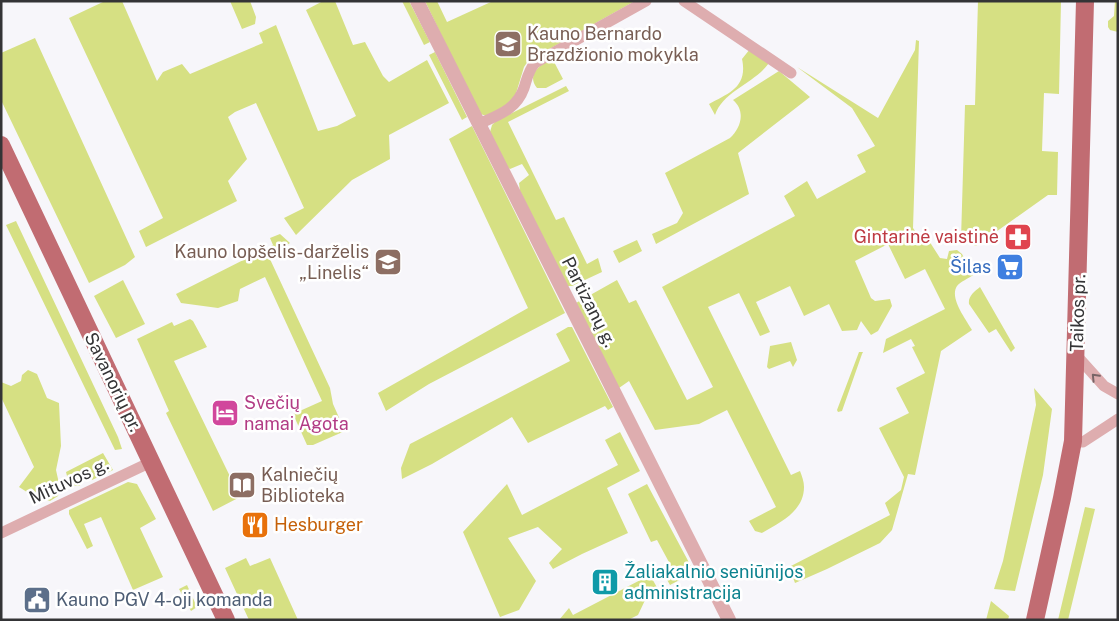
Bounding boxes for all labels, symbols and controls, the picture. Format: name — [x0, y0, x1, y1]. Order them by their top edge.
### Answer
place label: Kauno Bernardo Brazdžionio mokykla — [527, 23, 699, 65]
school or university icon: Kauno Bernardo Brazdžionio mokykla — [493, 29, 523, 59]
pharmacy icon: Gintarinė vaistinė — [1003, 222, 1033, 252]
place label: Gintarinė vaistinė — [854, 226, 999, 247]
place label: Kauno lopšelis-darželis „Linelis“ — [174, 241, 369, 283]
school or university icon: Kauno lopšelis-darželis „Linelis“ — [373, 247, 403, 277]
supermarket icon: Šilas — [995, 252, 1025, 282]
street label: Partizanų g. — [558, 253, 621, 350]
place label: Šilas — [950, 256, 991, 277]
street label: Taikos pr. — [1066, 274, 1089, 352]
street label: Savanorių pr. — [80, 329, 147, 435]
one-way arrow — [1092, 374, 1101, 383]
place label: Svečių namai Agota — [244, 392, 349, 434]
hotel icon: Svečių namai Agota — [210, 398, 240, 428]
street label: Mituvos g. — [26, 453, 112, 508]
place label: Kalniečių Biblioteka — [261, 464, 345, 506]
library icon: Kalniečių Biblioteka — [227, 470, 257, 500]
restaurant icon: Hesburger — [240, 510, 270, 540]
place label: Hesburger — [274, 514, 363, 535]
place label: Žaliakalnio seniūnijos administracija — [624, 561, 803, 603]
building icon: Žaliakalnio seniūnijos administracija — [590, 567, 620, 597]
public building icon: Kauno PGV 4-oji komanda — [22, 585, 52, 615]
place label: Kauno PGV 4-oji komanda — [56, 589, 273, 610]

